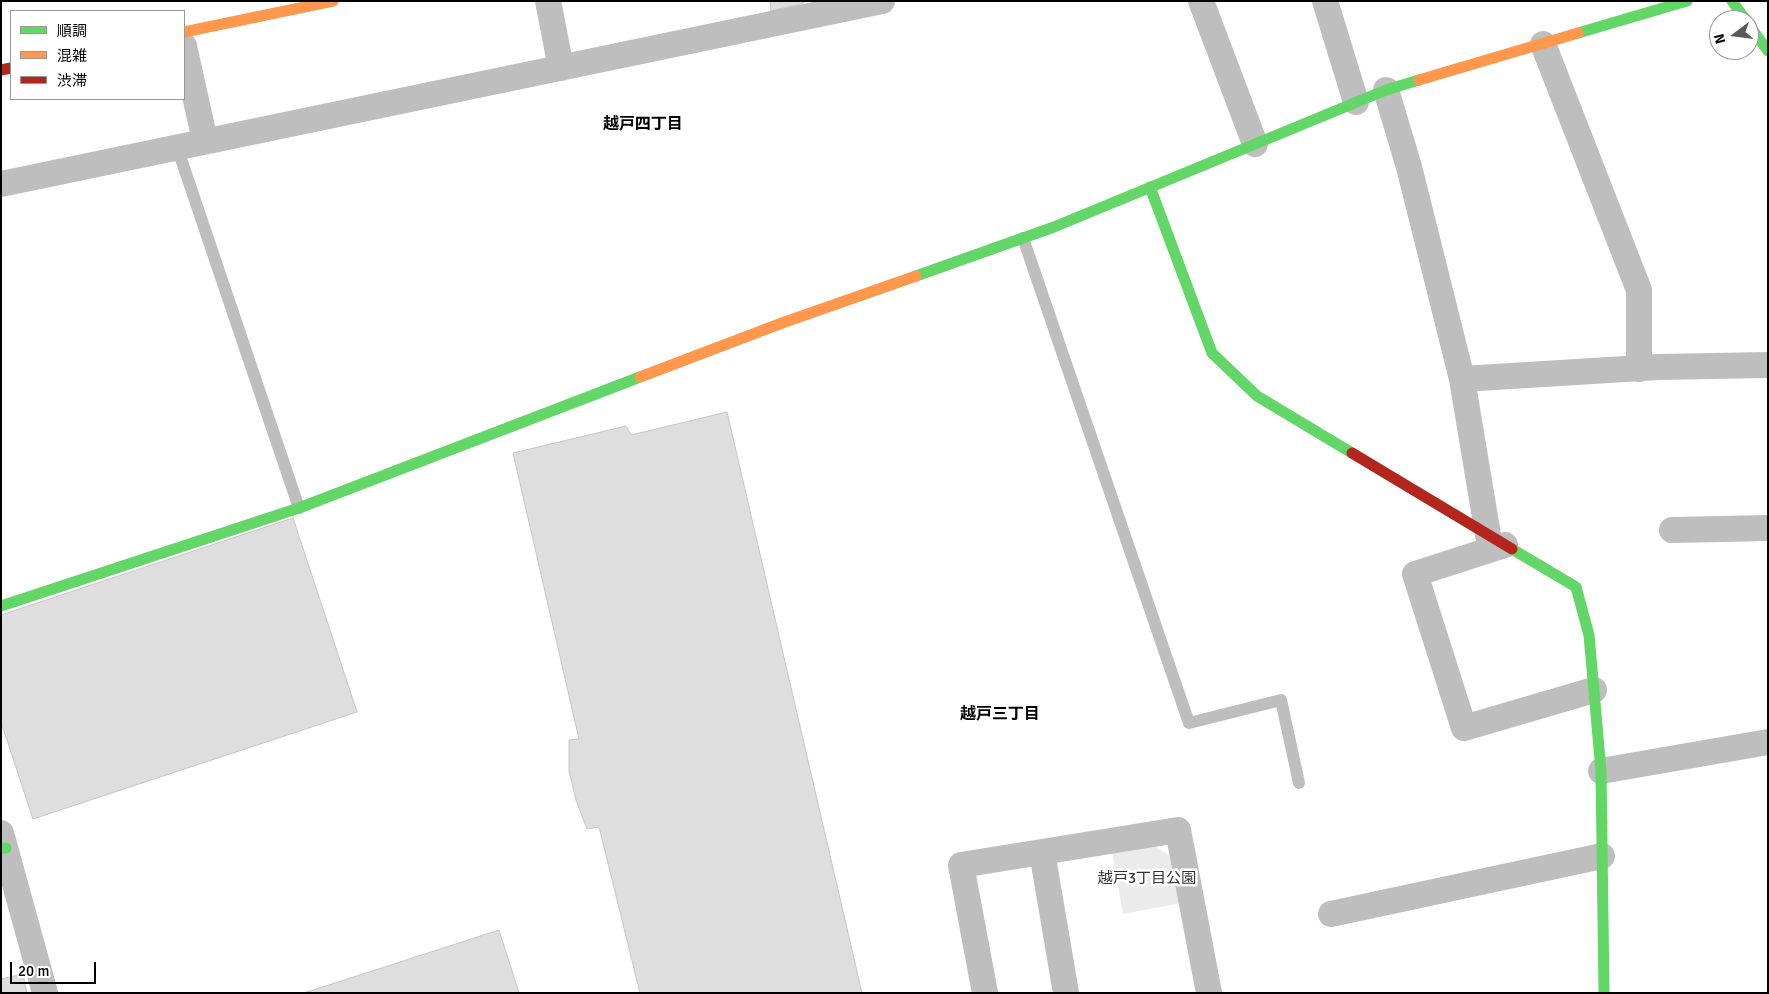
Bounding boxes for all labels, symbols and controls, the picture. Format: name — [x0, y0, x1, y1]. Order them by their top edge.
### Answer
legend — [10, 10, 185, 100]
north arrow — [1709, 10, 1759, 60]
text: 順調 — [57, 22, 87, 40]
text: N — [1711, 32, 1729, 46]
text: 混雑 — [57, 47, 87, 65]
text: 渋滞 — [57, 72, 87, 90]
district label: 越戸四丁目 — [603, 115, 683, 135]
district label: 越戸三丁目 — [960, 705, 1040, 725]
park label: 越戸3丁目公園 — [1098, 870, 1196, 888]
scale bar — [12, 952, 99, 984]
text: 20 m — [18, 962, 49, 980]

